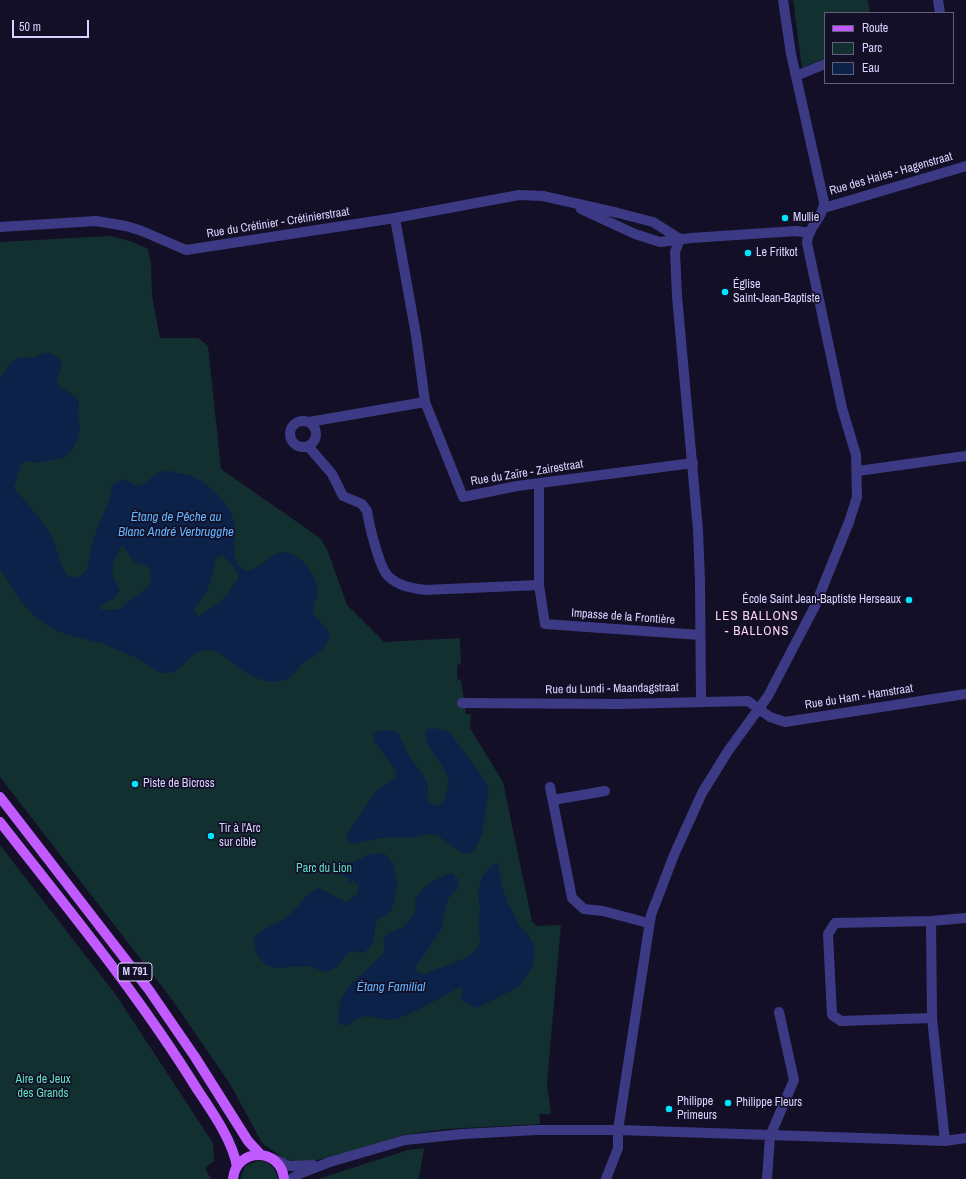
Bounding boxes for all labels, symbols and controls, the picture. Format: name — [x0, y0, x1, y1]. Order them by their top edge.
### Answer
scale bar — [14, 12, 91, 38]
legend — [824, 12, 954, 84]
text: 50 m — [19, 19, 41, 35]
text: Route — [862, 20, 888, 36]
text: Parc — [862, 40, 882, 56]
text: Eau — [862, 60, 880, 76]
street label: Rue des Haies - Hagenstraat — [828, 150, 954, 198]
street label: Rue du Crétinier - Crétinierstraat — [206, 205, 350, 241]
place label: Mullie — [793, 211, 819, 225]
marker: Mullie — [780, 213, 790, 223]
place label: Le Fritkot — [756, 246, 798, 260]
marker: Le Fritkot — [743, 248, 753, 258]
place label: Église Saint-Jean-Baptiste — [733, 278, 820, 306]
marker: Église Saint-Jean-Baptiste — [720, 287, 730, 297]
street label: Rue du Zaïre - Zairestraat — [470, 457, 584, 489]
water label: Étang de Pêche au Blanc André Verbrugghe — [118, 510, 234, 541]
place label: École Saint Jean-Baptiste Herseaux — [742, 593, 901, 607]
marker: École Saint Jean-Baptiste Herseaux — [904, 595, 914, 605]
street label: Impasse de la Frontière — [571, 606, 675, 628]
district label: LES BALLONS - BALLONS — [715, 609, 799, 640]
street label: Rue du Lundi - Maandagstraat — [545, 681, 679, 697]
street label: Rue du Ham - Hamstraat — [804, 681, 914, 713]
place label: Piste de Bicross — [143, 777, 215, 791]
marker: Piste de Bicross — [130, 779, 140, 789]
place label: Tir à l'Arc sur cible — [219, 822, 261, 850]
marker: Tir à l'Arc sur cible — [206, 831, 216, 841]
park label: Parc du Lion — [296, 862, 352, 876]
road number: M 791 — [118, 963, 152, 981]
water label: Étang Familial — [357, 980, 425, 996]
park label: Aire de Jeux des Grands — [15, 1073, 71, 1101]
place label: Philippe Primeurs — [677, 1095, 717, 1123]
place label: Philippe Fleurs — [736, 1096, 802, 1110]
marker: Philippe Fleurs — [723, 1098, 733, 1108]
marker: Philippe Primeurs — [664, 1104, 674, 1114]

